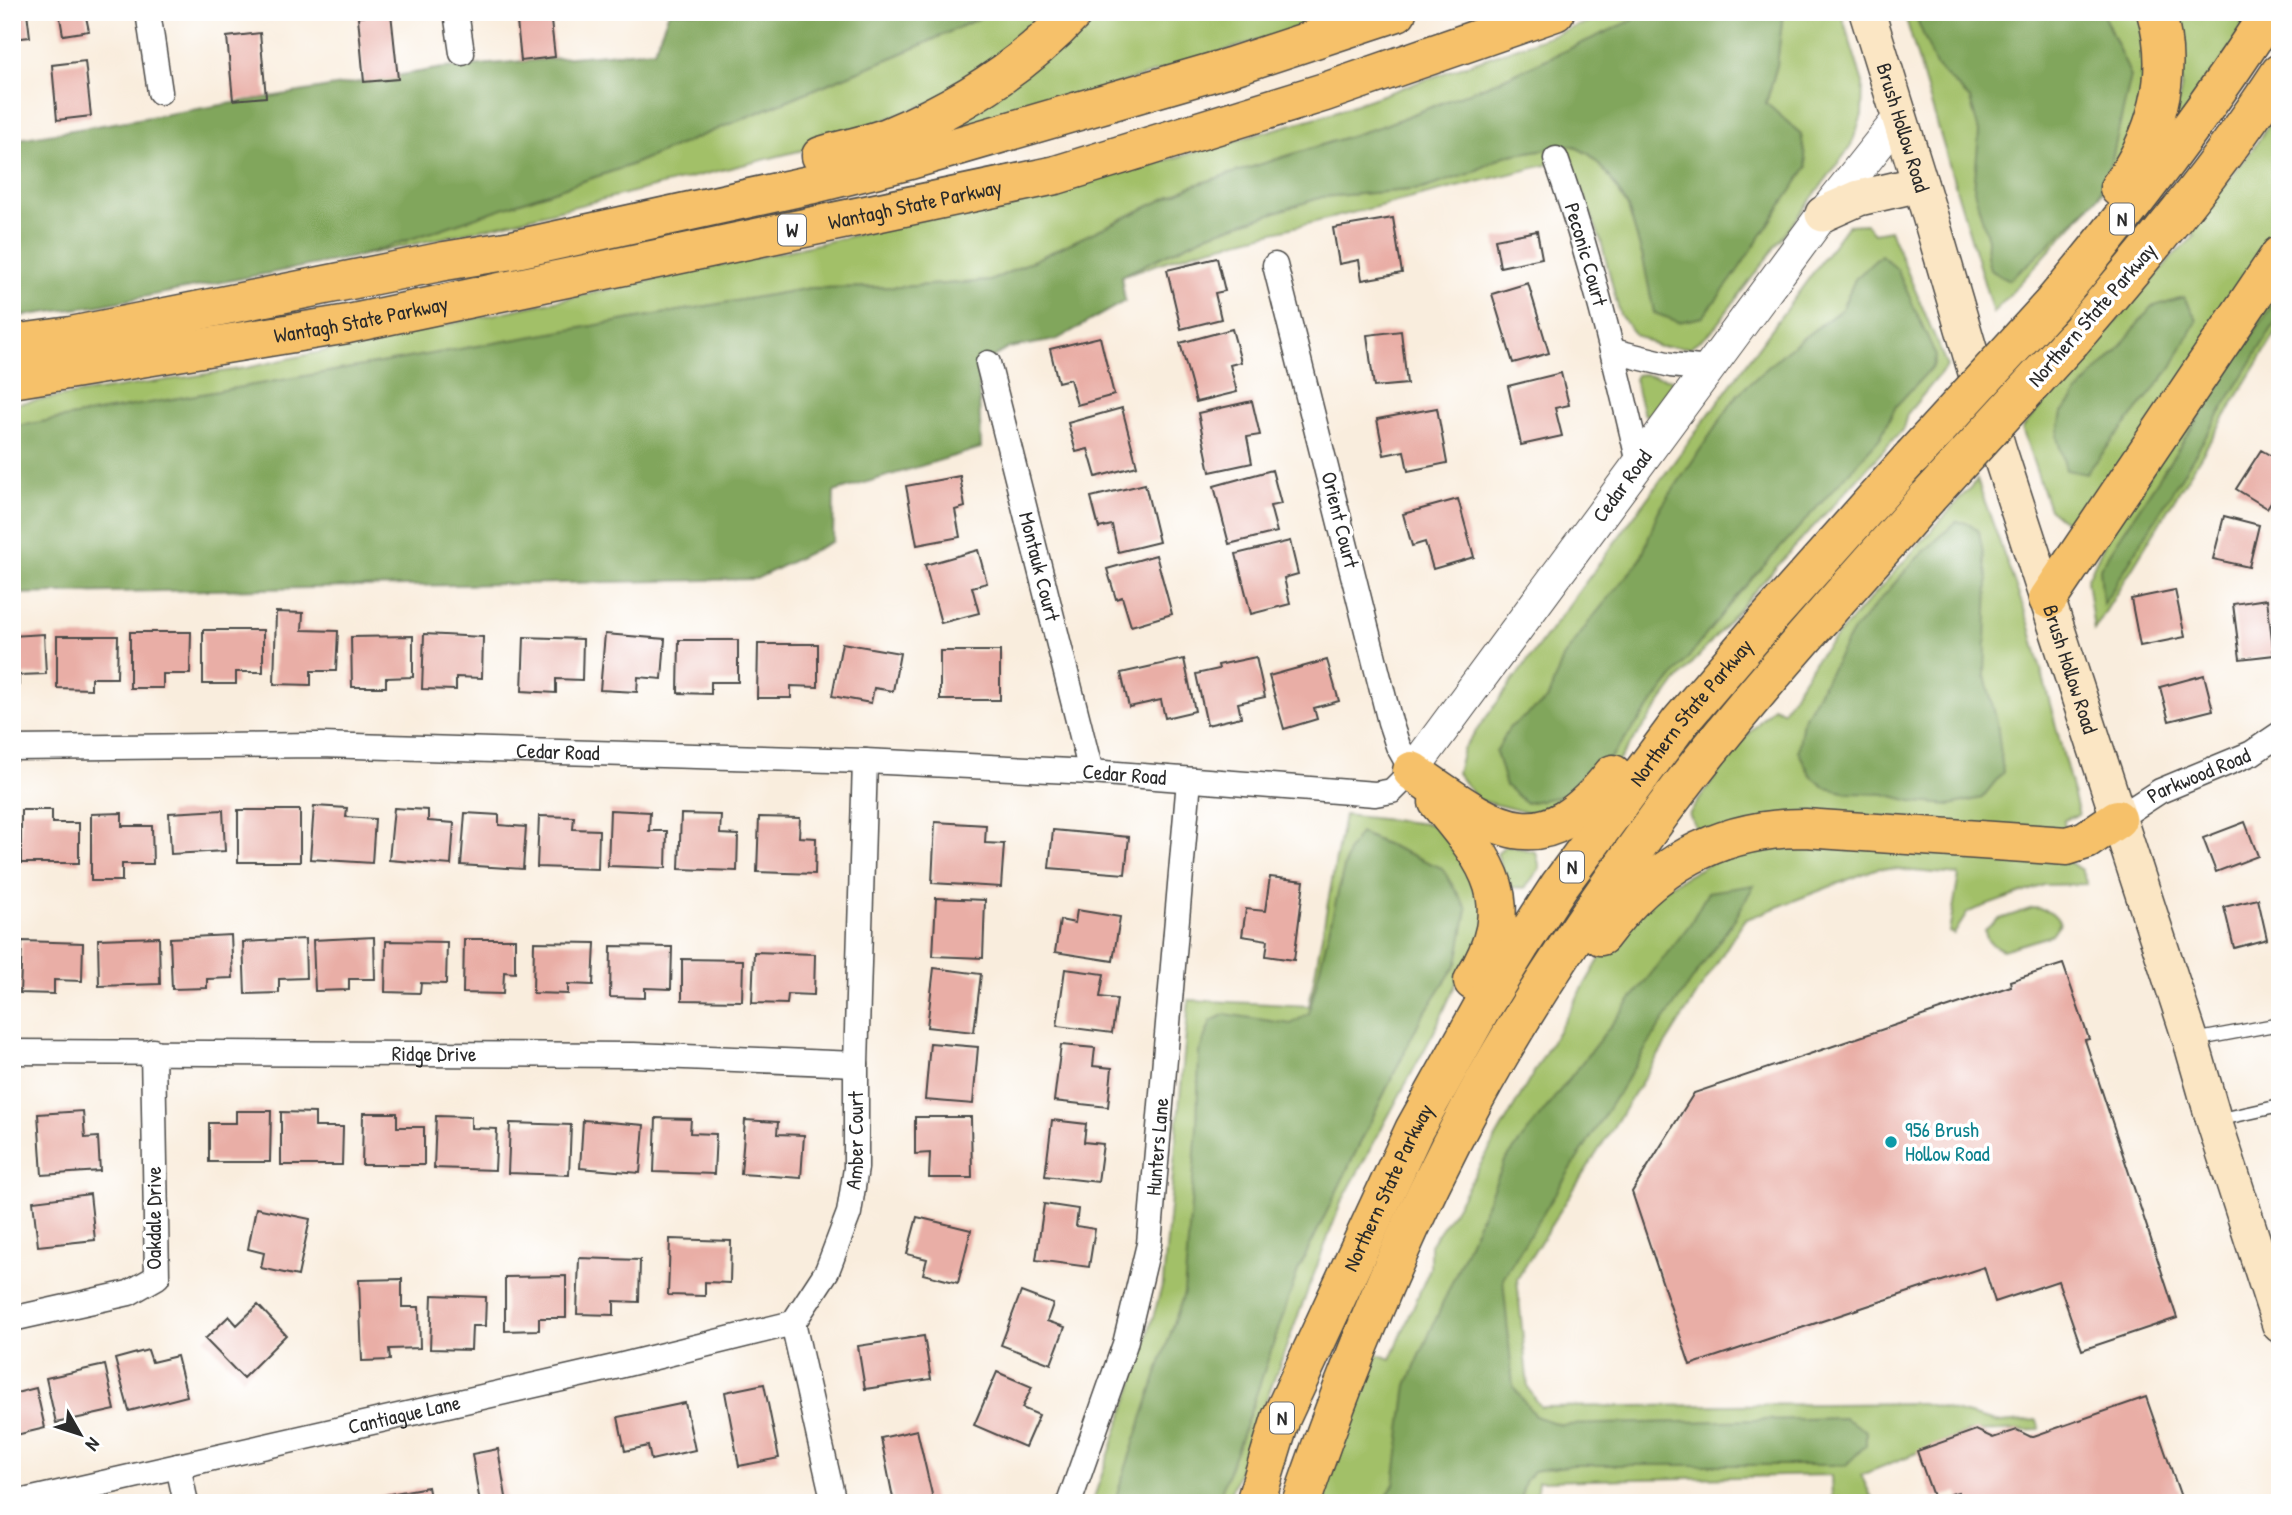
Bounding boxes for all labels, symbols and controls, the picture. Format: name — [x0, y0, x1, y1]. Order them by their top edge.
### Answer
street label: Brush Hollow Road — [1870, 59, 1937, 196]
street label: Wantagh State Parkway — [826, 172, 1005, 237]
street label: Peconic Court — [1558, 199, 1615, 310]
road number: N — [2110, 204, 2134, 234]
road number: W — [778, 214, 806, 246]
street label: Northern State Parkway — [2021, 236, 2162, 393]
street label: Wantagh State Parkway — [272, 288, 451, 350]
street label: Cedar Road — [1585, 444, 1658, 528]
street label: Orient Court — [1315, 469, 1367, 572]
street label: Montauk Court — [1012, 509, 1068, 625]
street label: Brush Hollow Road — [2036, 601, 2105, 737]
street label: Northern State Parkway — [1622, 632, 1759, 792]
street label: Cedar Road — [516, 736, 600, 767]
street label: Parkwood Road — [2141, 740, 2254, 810]
street label: Cedar Road — [1082, 757, 1167, 792]
road number: N — [1560, 852, 1584, 882]
street label: Ridge Drive — [392, 1039, 476, 1068]
street label: Amber Court — [838, 1090, 870, 1191]
street label: Hunters Lane — [1138, 1097, 1176, 1197]
street label: Northern State Parkway — [1336, 1098, 1440, 1276]
place label: 956 Brush Hollow Road — [1905, 1115, 1990, 1168]
marker: 956 Brush Hollow Road — [1883, 1134, 1899, 1150]
street label: Oakdale Drive — [139, 1166, 168, 1270]
street label: Cantiague Lane — [345, 1387, 463, 1441]
north arrow — [46, 1400, 116, 1470]
road number: N — [1270, 1402, 1294, 1434]
text: N — [80, 1433, 106, 1457]

